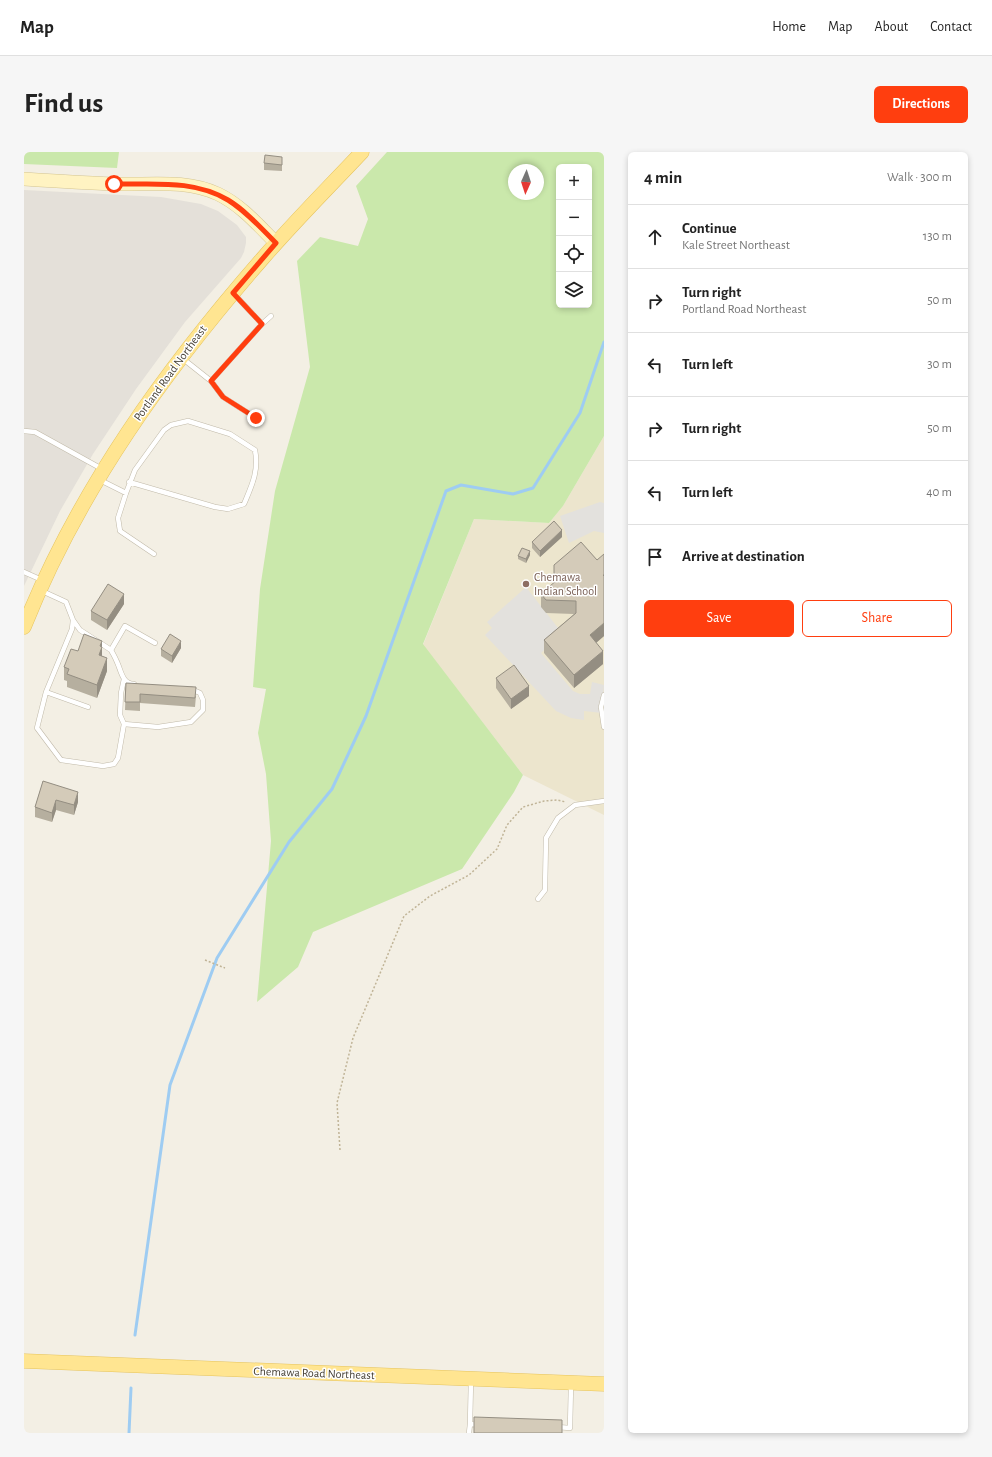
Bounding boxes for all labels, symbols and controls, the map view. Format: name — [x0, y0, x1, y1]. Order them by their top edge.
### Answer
text: Map — [20, 18, 54, 37]
text: Home — [772, 20, 806, 34]
text: Map — [828, 20, 852, 34]
text: About — [874, 20, 908, 34]
text: Contact — [930, 20, 972, 34]
button: Directions — [874, 86, 968, 123]
text: Find us — [24, 90, 103, 118]
north arrow — [508, 164, 544, 200]
map controls — [556, 164, 592, 308]
button: + — [556, 164, 592, 200]
text: 4 min — [644, 169, 682, 186]
text: Walk · 300 m — [887, 171, 952, 184]
route start — [105, 175, 123, 193]
button: − — [556, 200, 592, 236]
text: Continue — [682, 221, 737, 236]
icon: ahead — [644, 226, 666, 248]
text: 130 m — [923, 230, 952, 243]
button: locate — [556, 236, 592, 272]
text: Kale Street Northeast — [682, 239, 790, 252]
button: layers — [556, 272, 592, 308]
text: Turn right — [682, 285, 741, 300]
icon: right — [644, 290, 666, 312]
text: 50 m — [927, 294, 952, 307]
text: Portland Road Northeast — [682, 303, 806, 316]
street label: Portland Road Northeast — [131, 323, 209, 423]
icon: left — [644, 354, 666, 376]
text: Turn left — [682, 357, 733, 372]
text: 30 m — [927, 358, 952, 371]
route end — [247, 409, 265, 427]
icon: right — [644, 418, 666, 440]
text: Turn right — [682, 421, 741, 436]
text: 50 m — [927, 422, 952, 435]
icon: left — [644, 482, 666, 504]
text: Turn left — [682, 485, 733, 500]
text: 40 m — [926, 486, 952, 499]
icon: arrive — [644, 546, 666, 568]
text: Arrive at destination — [682, 549, 805, 564]
place label: Chemawa Indian School — [534, 571, 597, 597]
marker: Chemawa Indian School — [521, 579, 531, 589]
button: Save — [644, 600, 794, 637]
button: Share — [802, 600, 952, 637]
street label: Chemawa Road Northeast — [253, 1365, 375, 1381]

